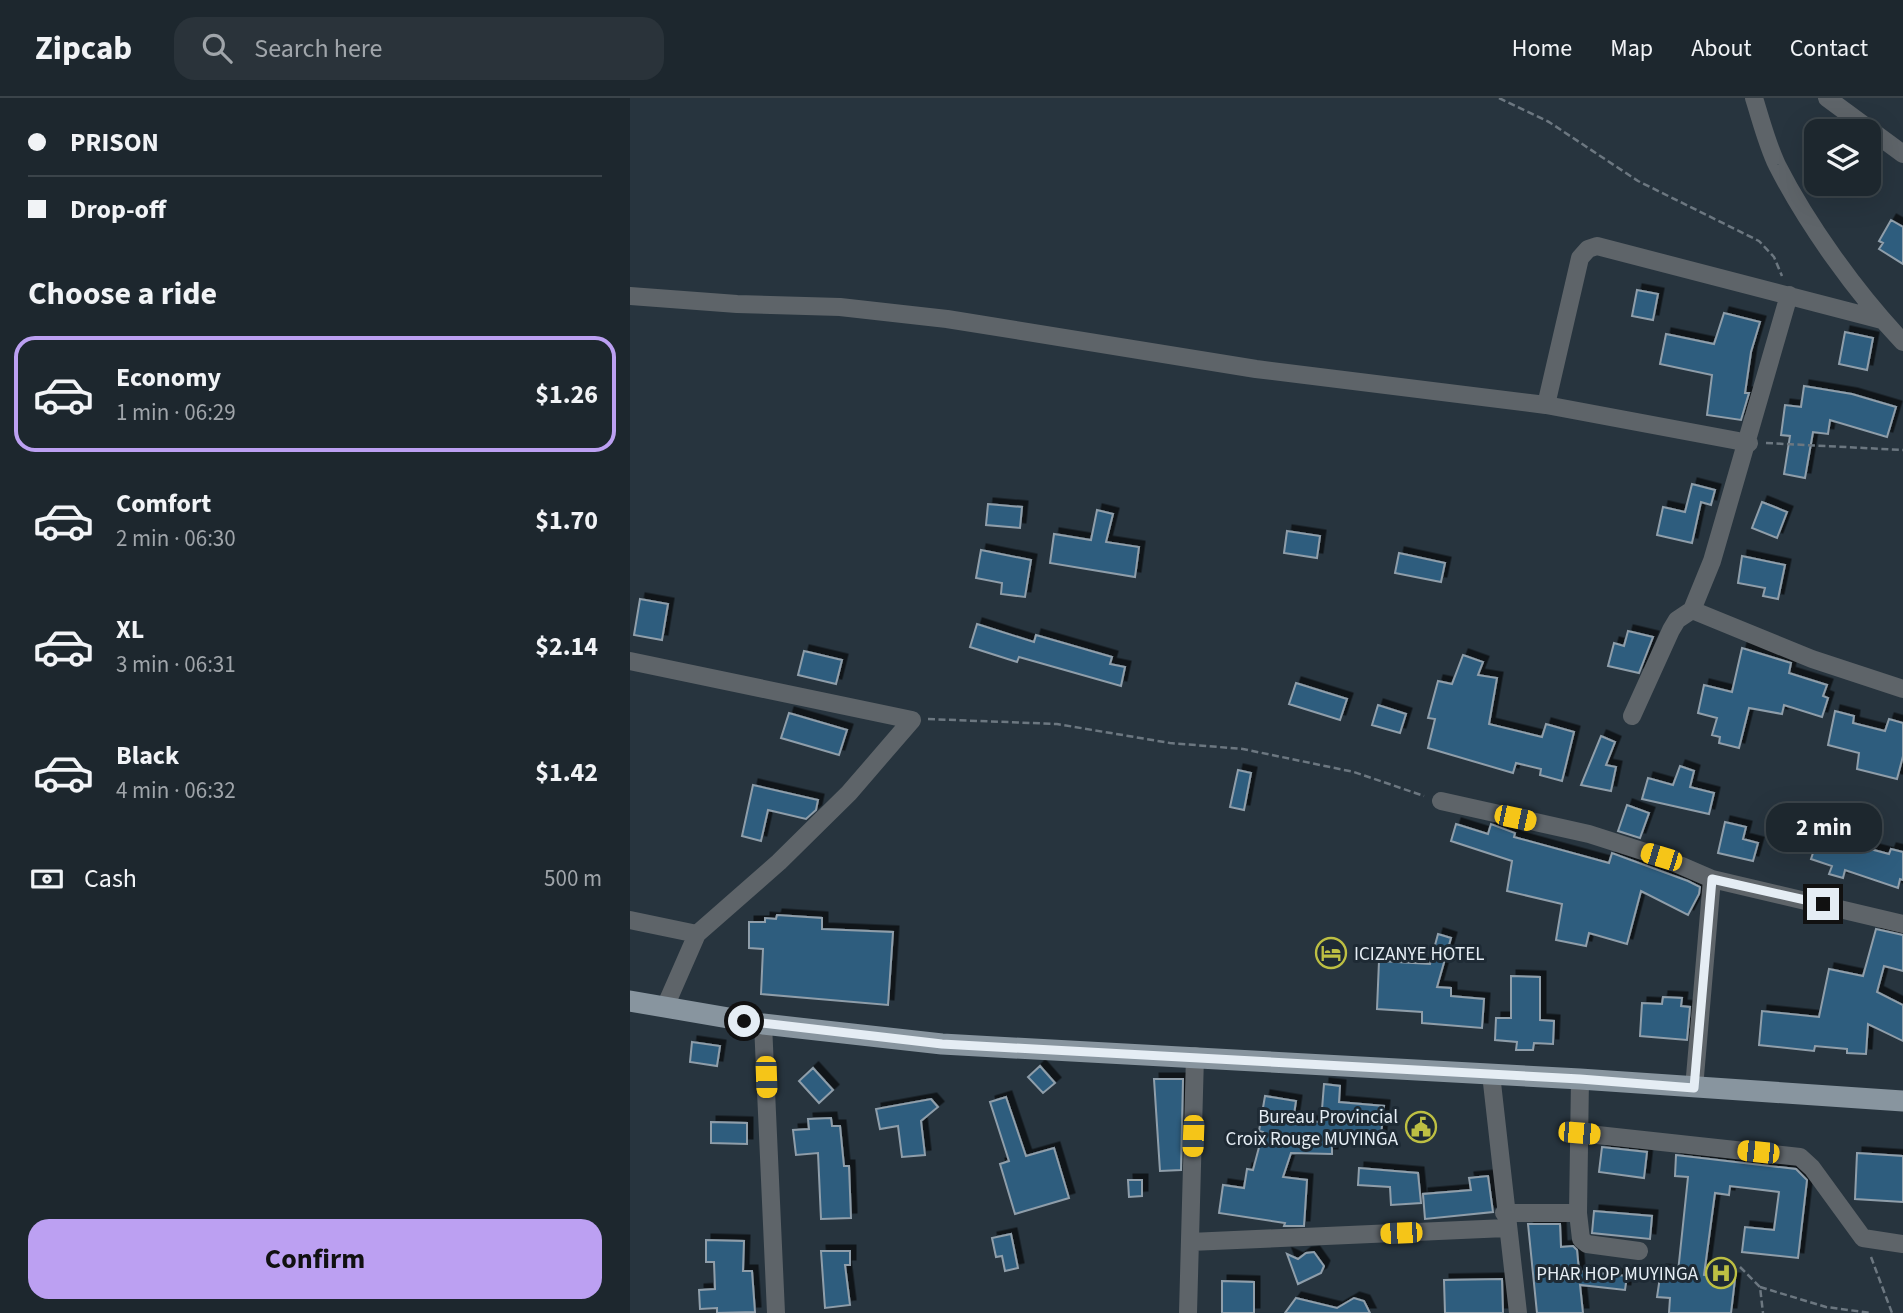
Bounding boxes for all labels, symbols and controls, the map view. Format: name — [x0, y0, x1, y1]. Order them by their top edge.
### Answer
search box — [174, 17, 664, 80]
text: Zipcab — [35, 25, 132, 72]
icon: search — [198, 29, 236, 67]
text: Search here — [254, 30, 382, 67]
text: Home — [1512, 31, 1572, 66]
text: Map — [1610, 31, 1653, 66]
text: About — [1691, 31, 1752, 66]
text: Contact — [1790, 31, 1868, 66]
map controls — [1804, 119, 1881, 196]
button: layers — [1804, 119, 1881, 196]
text: PRISON — [70, 124, 159, 161]
text: Drop-off — [70, 191, 166, 228]
text: Choose a ride — [28, 271, 217, 317]
text: Economy — [116, 359, 221, 396]
icon: car — [32, 363, 95, 426]
text: $1.26 — [535, 376, 598, 413]
text: 1 min · 06:29 — [116, 396, 236, 429]
text: Comfort — [116, 485, 211, 522]
icon: car — [32, 489, 95, 552]
text: $1.70 — [535, 502, 598, 539]
text: 2 min · 06:30 — [116, 522, 236, 555]
text: XL — [116, 611, 144, 648]
icon: car — [32, 615, 95, 678]
text: $2.14 — [535, 628, 598, 665]
text: 3 min · 06:31 — [116, 648, 236, 681]
text: Black — [116, 737, 179, 774]
icon: car — [32, 741, 95, 804]
text: $1.42 — [535, 754, 598, 791]
text: 4 min · 06:32 — [116, 774, 236, 807]
callout: 2 min — [1765, 802, 1881, 852]
car — [1493, 803, 1538, 833]
text: 2 min — [1796, 811, 1852, 844]
car — [1638, 841, 1685, 873]
icon: cash — [28, 860, 66, 898]
text: Cash — [84, 860, 137, 897]
text: 500 m — [544, 862, 602, 895]
route end — [1807, 888, 1839, 920]
hotel icon: ICIZANYE HOTEL — [1314, 936, 1348, 970]
place label: ICIZANYE HOTEL — [1354, 941, 1484, 968]
route start — [728, 1005, 760, 1037]
car — [755, 1056, 778, 1098]
place label: Bureau Provincial Croix Rouge MUYINGA — [1226, 1104, 1399, 1153]
public building icon: Bureau Provincial Croix Rouge MUYINGA — [1404, 1110, 1438, 1144]
car — [1182, 1115, 1205, 1157]
car — [1558, 1121, 1601, 1145]
car — [1737, 1139, 1780, 1165]
button: Confirm — [28, 1219, 602, 1299]
car — [1380, 1222, 1423, 1244]
hospital icon: PHAR HOP MUYINGA — [1704, 1256, 1738, 1290]
place label: PHAR HOP MUYINGA — [1536, 1261, 1699, 1288]

